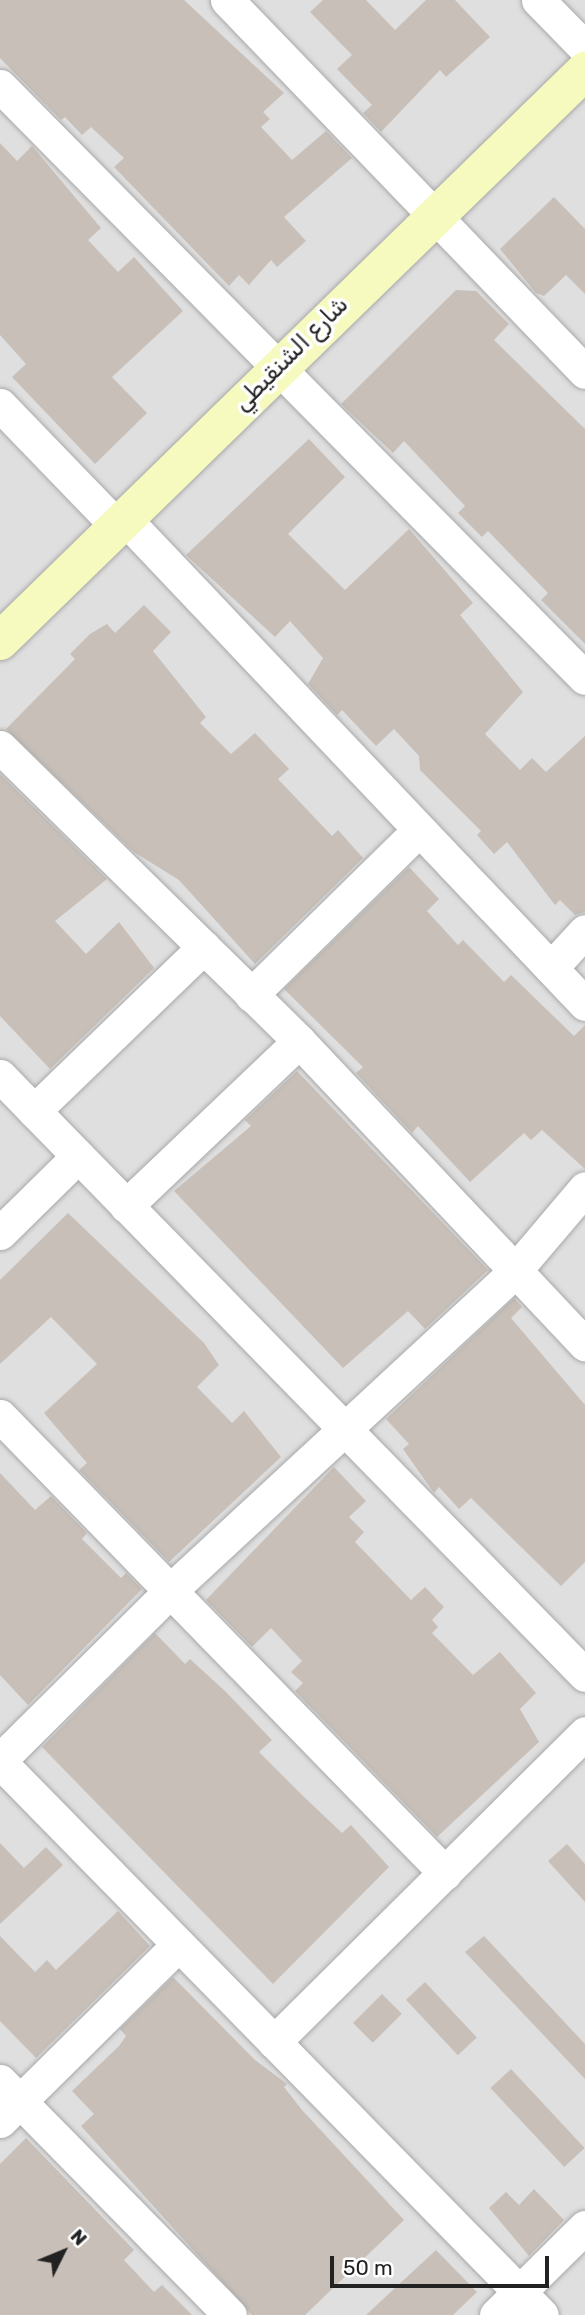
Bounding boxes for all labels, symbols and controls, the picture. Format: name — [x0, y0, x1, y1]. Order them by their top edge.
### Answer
street label: شارع الشنقيطي — [228, 291, 354, 417]
north arrow — [28, 2217, 98, 2287]
text: N — [66, 2224, 92, 2250]
scale bar — [333, 2242, 552, 2286]
text: 50 m — [343, 2255, 393, 2280]

